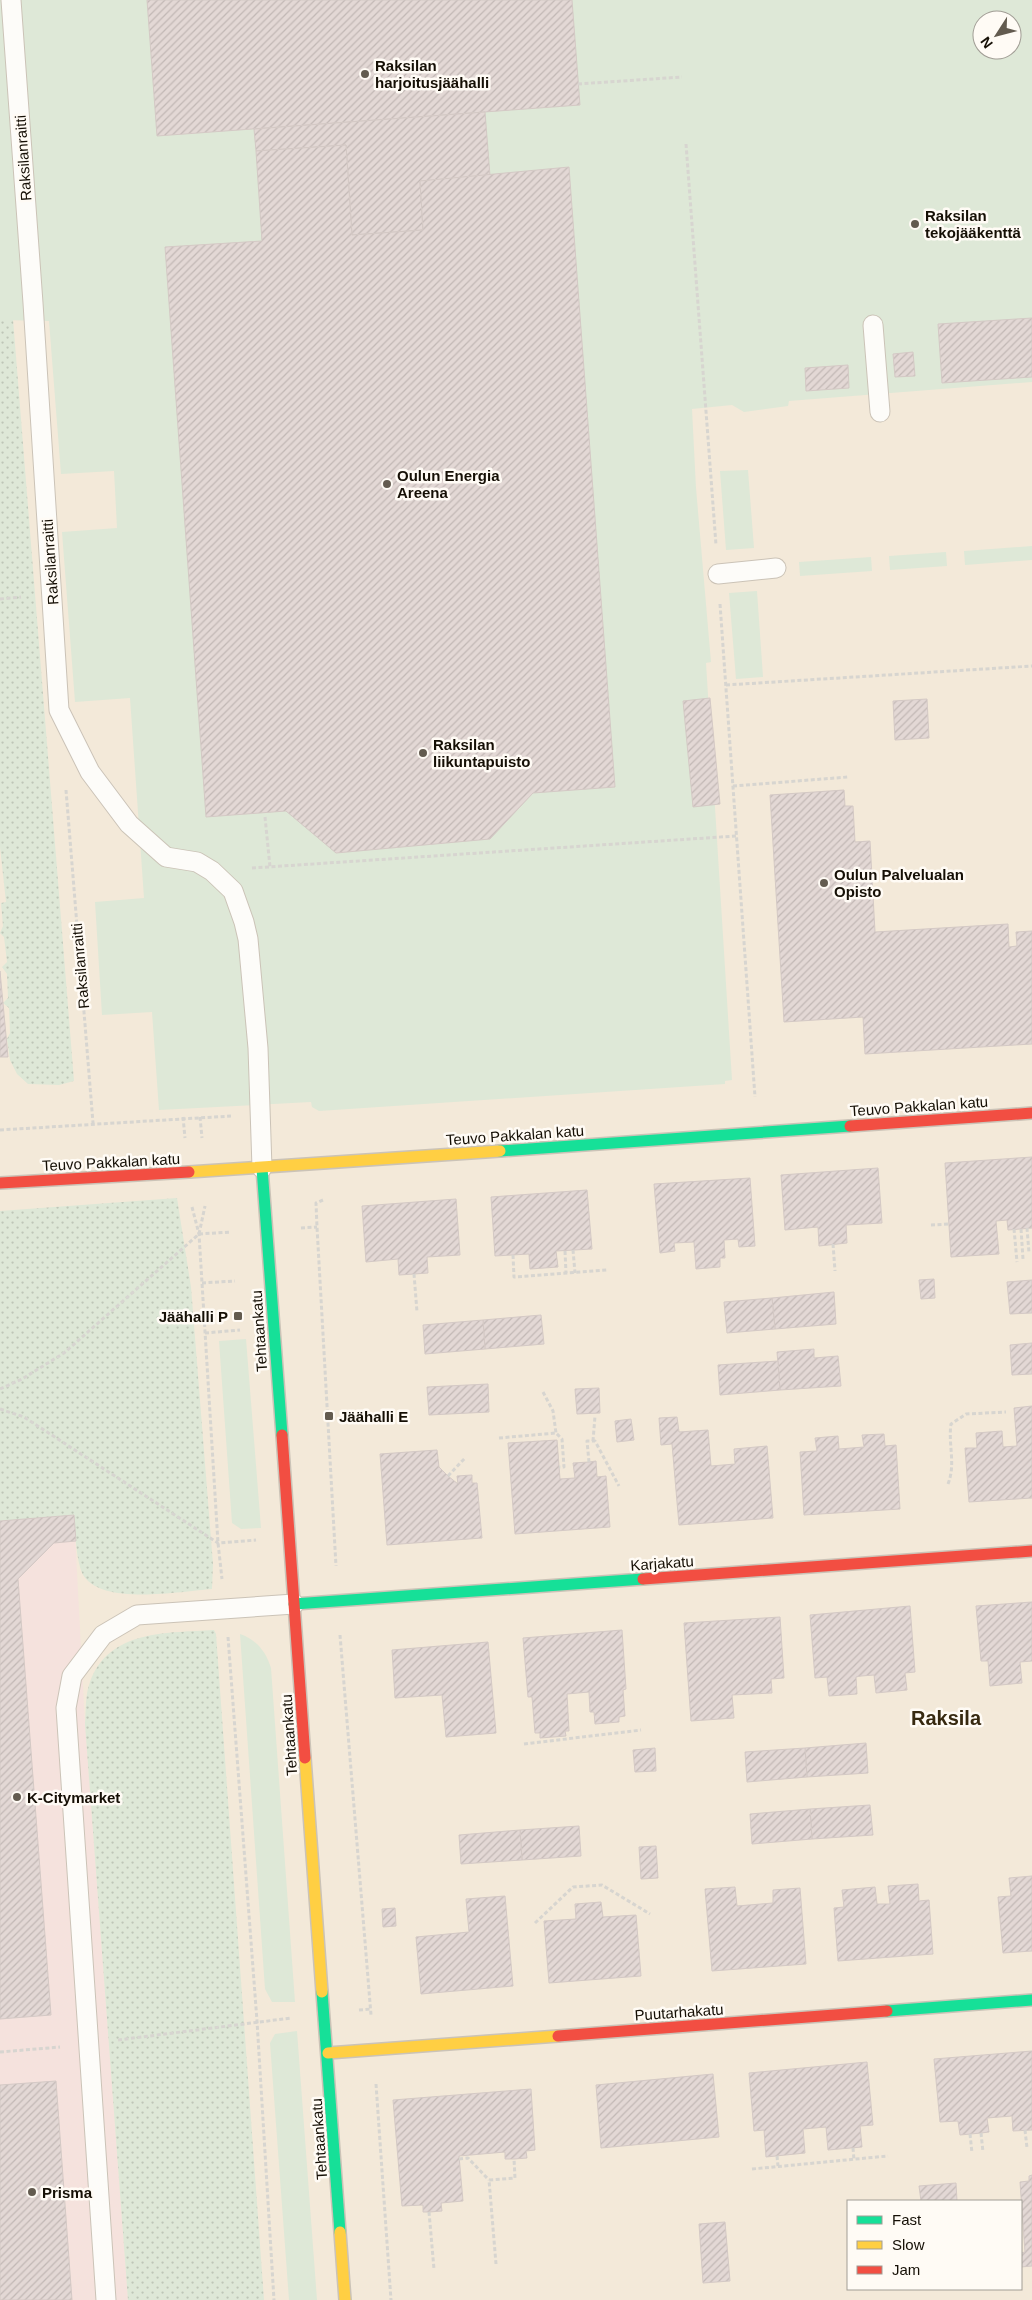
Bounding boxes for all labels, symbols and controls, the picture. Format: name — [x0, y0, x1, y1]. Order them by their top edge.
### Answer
north arrow — [972, 10, 1022, 60]
text: N — [977, 34, 996, 51]
place label: Raksilan harjoitusjäähalli — [375, 57, 489, 91]
marker: Raksilan harjoitusjäähalli — [359, 68, 371, 80]
street label: Raksilanraitti — [12, 115, 34, 201]
place label: Raksilan tekojääkenttä — [925, 207, 1022, 241]
marker: Raksilan tekojääkenttä — [909, 218, 921, 230]
place label: Oulun Energia Areena — [397, 467, 500, 501]
marker: Oulun Energia Areena — [381, 478, 393, 490]
street label: Raksilanraitti — [39, 519, 61, 605]
place label: Raksilan liikuntapuisto — [433, 736, 531, 770]
marker: Raksilan liikuntapuisto — [417, 747, 429, 759]
place label: Oulun Palvelualan Opisto — [834, 866, 964, 900]
marker: Oulun Palvelualan Opisto — [818, 877, 830, 889]
street label: Raksilanraitti — [68, 922, 92, 1010]
street label: Teuvo Pakkalan katu — [849, 1093, 989, 1119]
street label: Teuvo Pakkalan katu — [445, 1122, 585, 1148]
street label: Teuvo Pakkalan katu — [41, 1150, 181, 1174]
street label: Tehtaankatu — [248, 1290, 270, 1372]
place label: Jäähalli P — [159, 1308, 228, 1325]
marker: Jäähalli P — [232, 1310, 244, 1322]
place label: Jäähalli E — [339, 1408, 408, 1425]
marker: Jäähalli E — [323, 1410, 335, 1422]
street label: Karjakatu — [630, 1552, 694, 1574]
street label: Tehtaankatu — [278, 1694, 300, 1776]
district label: Raksila — [911, 1707, 982, 1729]
place label: K-Citymarket — [27, 1789, 120, 1806]
marker: K-Citymarket — [11, 1791, 23, 1803]
street label: Puutarhakatu — [634, 2000, 724, 2024]
street label: Tehtaankatu — [308, 2098, 330, 2180]
place label: Prisma — [42, 2184, 93, 2201]
marker: Prisma — [26, 2186, 38, 2198]
legend — [847, 2200, 1022, 2290]
text: Fast — [892, 2211, 922, 2228]
text: Slow — [892, 2236, 925, 2253]
text: Jam — [892, 2261, 920, 2278]

